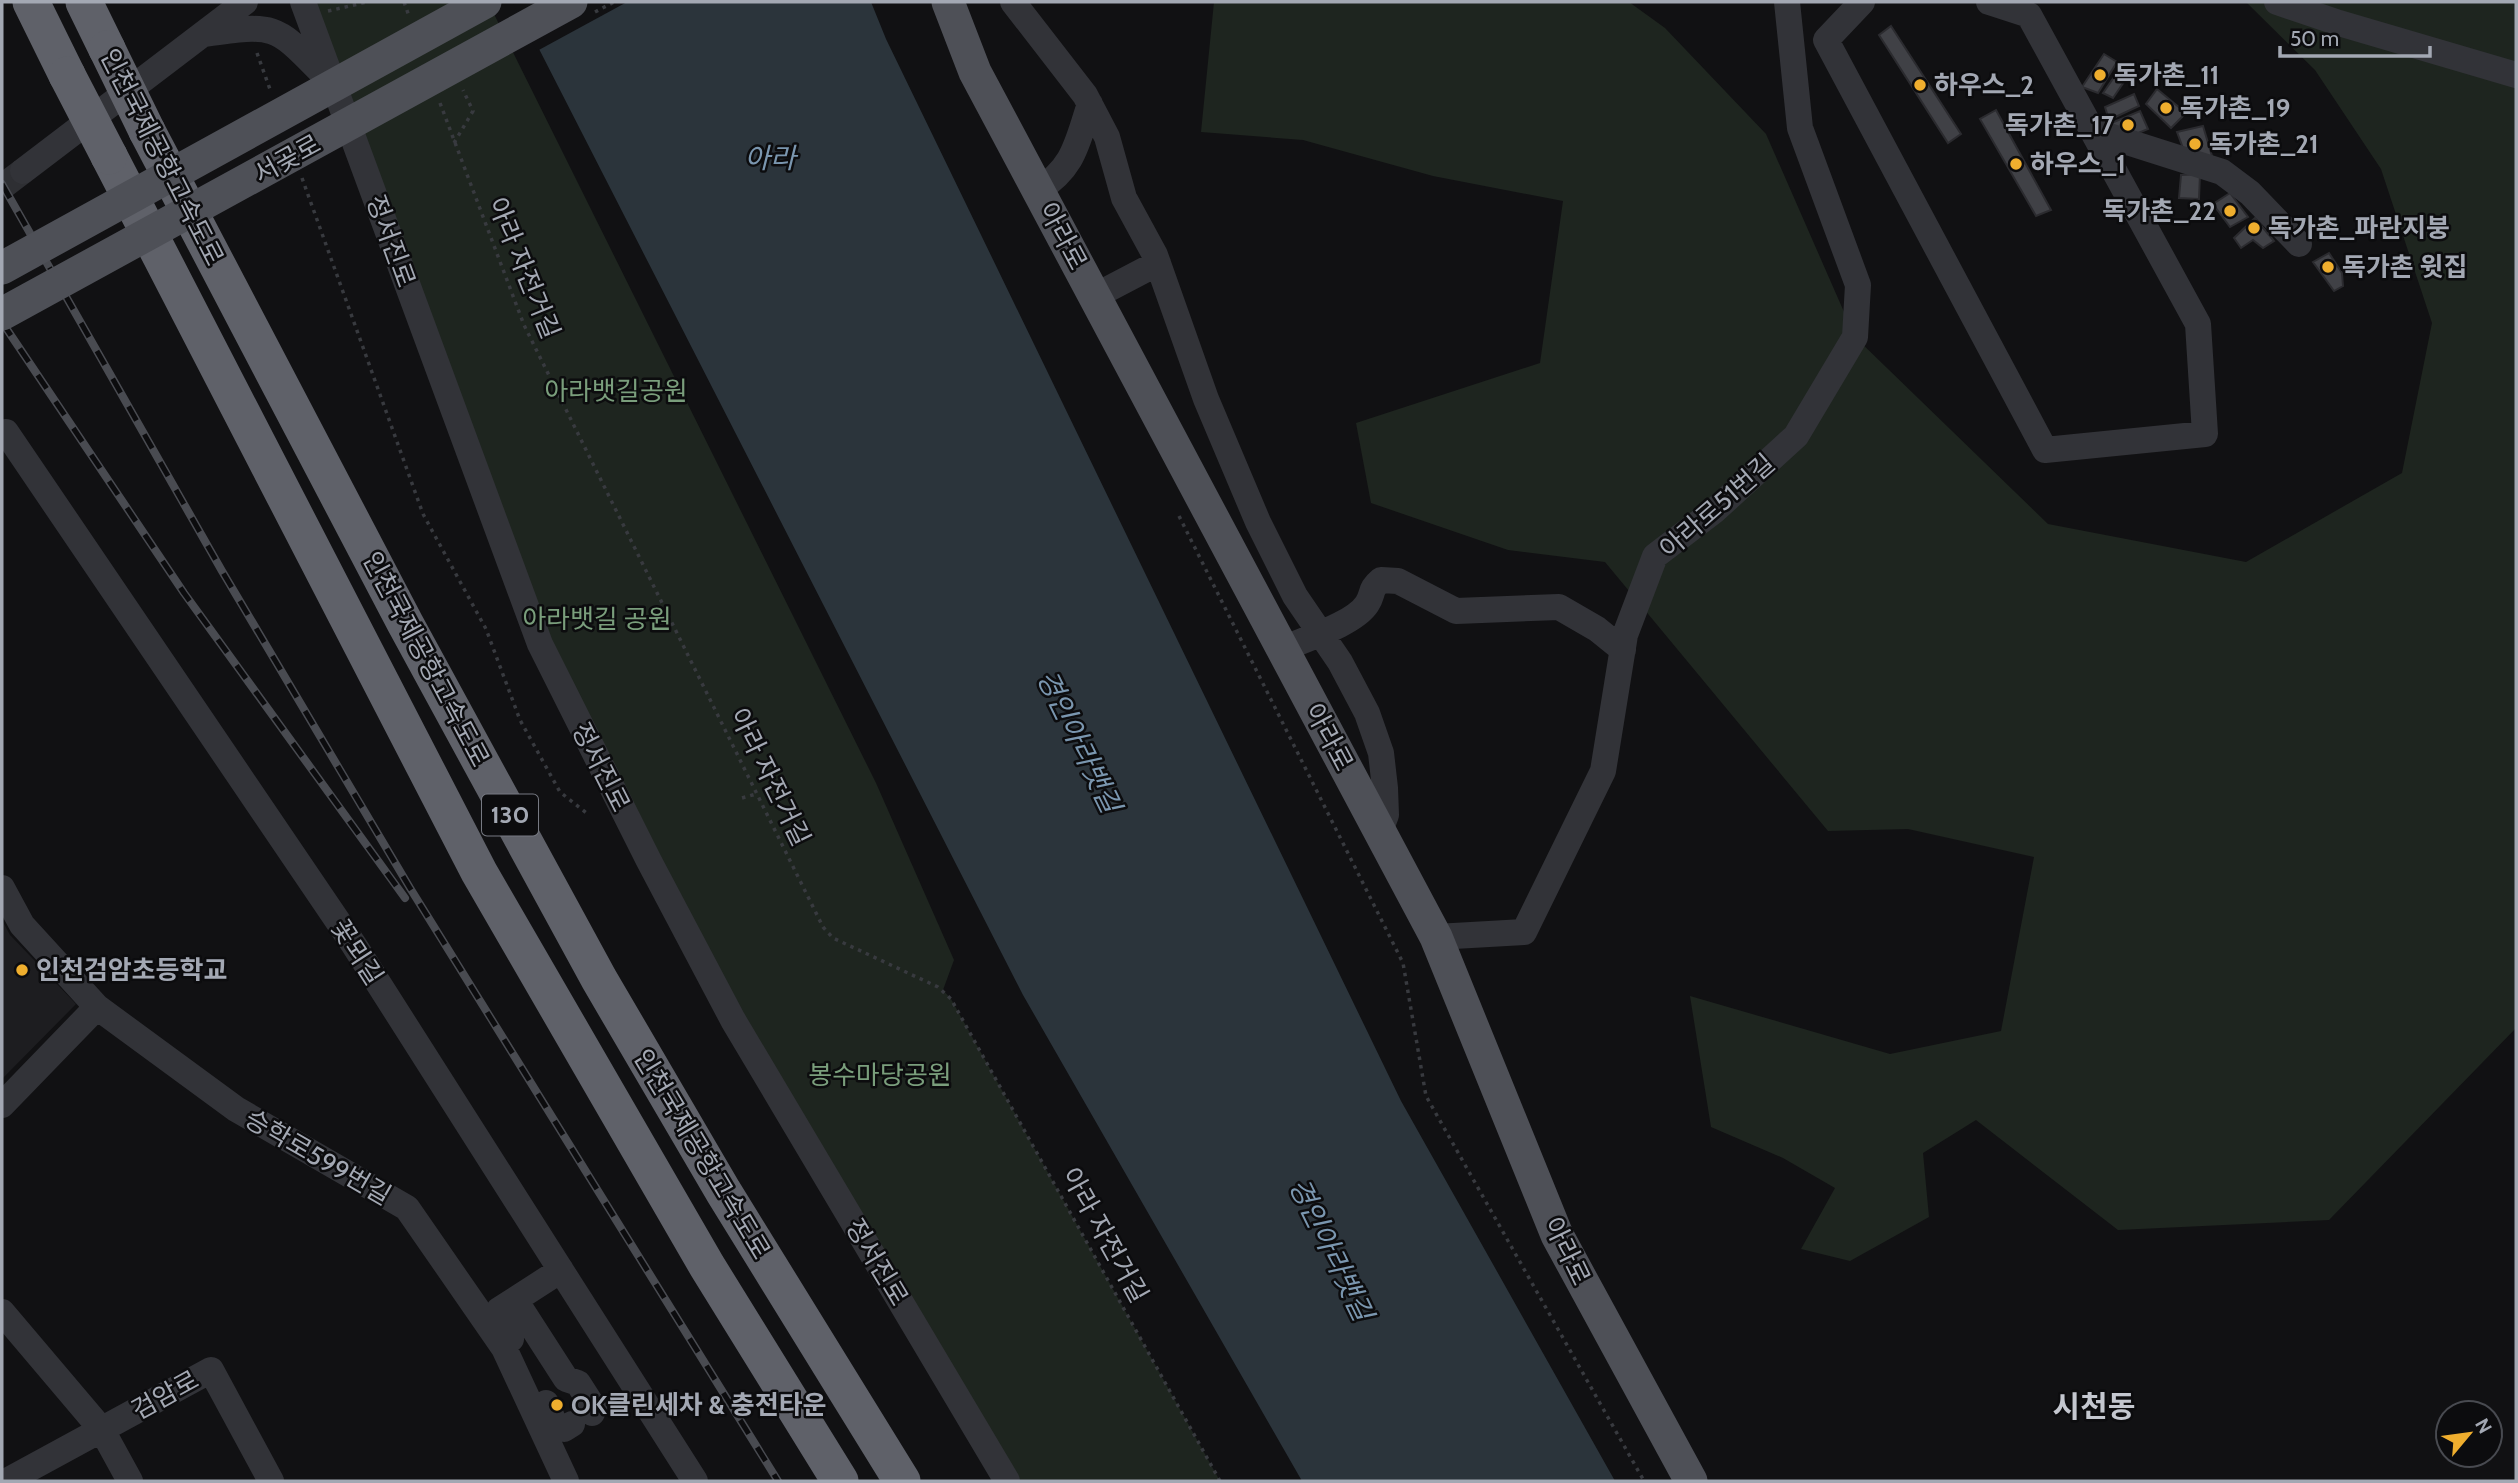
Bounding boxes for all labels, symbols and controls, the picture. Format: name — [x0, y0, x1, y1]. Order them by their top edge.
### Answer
scale bar — [2280, 14, 2430, 58]
text: 50 m — [2290, 26, 2339, 51]
street label: 인천국제공항고속도로 — [93, 43, 231, 271]
place label: 독가촌_11 — [2114, 59, 2219, 91]
marker: 독가촌_11 — [2092, 67, 2108, 83]
place label: 하우스_2 — [1934, 69, 2034, 101]
marker: 하우스_2 — [1912, 77, 1928, 93]
place label: 독가촌_19 — [2180, 92, 2290, 124]
marker: 독가촌_19 — [2158, 100, 2174, 116]
place label: 독가촌_17 — [2005, 109, 2115, 141]
marker: 독가촌_17 — [2120, 117, 2136, 133]
street label: 서곶로 — [248, 128, 326, 190]
place label: 독가촌_21 — [2209, 128, 2319, 160]
marker: 독가촌_21 — [2187, 136, 2203, 152]
water label: 아라 — [744, 141, 799, 175]
place label: 하우스_1 — [2030, 148, 2126, 180]
marker: 하우스_1 — [2008, 156, 2024, 172]
street label: 정서진로 — [360, 191, 422, 291]
street label: 아라 자전거길 — [481, 193, 567, 343]
place label: 독가촌_22 — [2102, 195, 2216, 227]
street label: 아라로 — [1032, 197, 1094, 275]
marker: 독가촌_22 — [2222, 203, 2238, 219]
place label: 독가촌_파란지붕 — [2268, 212, 2450, 244]
marker: 독가촌_파란지붕 — [2246, 220, 2262, 236]
place label: 독가촌 윗집 — [2342, 251, 2467, 283]
marker: 독가촌 윗집 — [2320, 259, 2336, 275]
park label: 아라뱃길공원 — [544, 375, 688, 407]
street label: 아라로51번길 — [1653, 447, 1781, 565]
street label: 인천국제공항고속도로 — [356, 546, 496, 772]
park label: 아라뱃길 공원 — [522, 603, 672, 635]
water label: 경인아라뱃길 — [1030, 664, 1129, 820]
street label: 아라로 — [1298, 698, 1360, 776]
street label: 아라 자전거길 — [723, 703, 817, 851]
street label: 정서진로 — [565, 717, 637, 817]
road number: 130 — [482, 794, 538, 836]
street label: 꽃뫼길 — [324, 913, 390, 991]
place label: 인천검암초등학교 — [36, 954, 227, 986]
marker: 인천검암초등학교 — [14, 962, 30, 978]
street label: 인천국제공항고속도로 — [627, 1043, 777, 1265]
park label: 봉수마당공원 — [808, 1059, 952, 1091]
street label: 승학로599번길 — [239, 1102, 397, 1212]
street label: 아라 자전거길 — [1055, 1162, 1155, 1308]
water label: 경인아라뱃길 — [1282, 1172, 1381, 1328]
street label: 아라로 — [1537, 1212, 1597, 1290]
street label: 정서진로 — [839, 1213, 915, 1311]
street label: 검암로 — [126, 1364, 204, 1426]
district label: 시천동 — [2053, 1388, 2135, 1425]
place label: OK클린세차 & 충전타운 — [571, 1389, 826, 1421]
marker: OK클린세차 & 충전타운 — [549, 1397, 565, 1413]
north arrow — [2434, 1399, 2504, 1469]
text: N — [2470, 1415, 2497, 1437]

